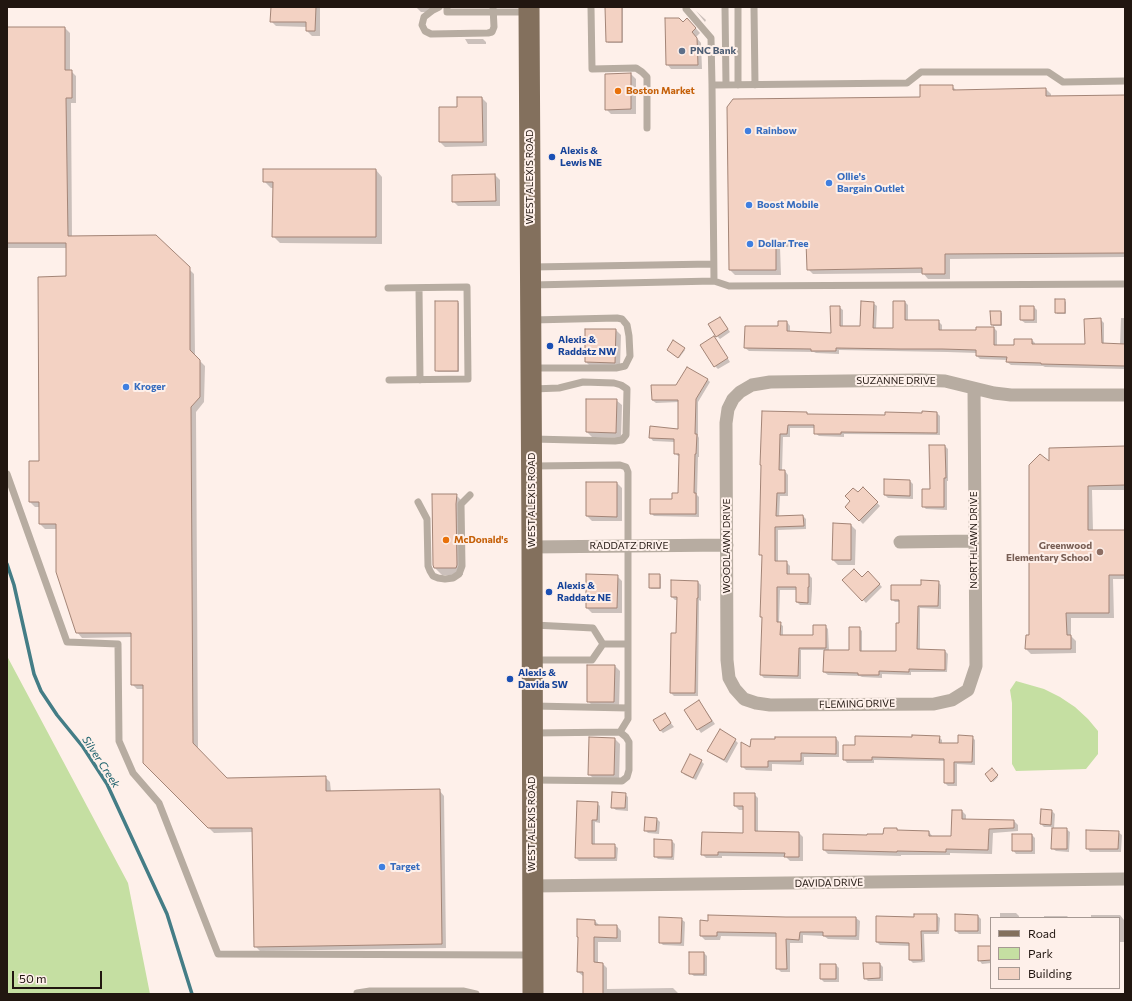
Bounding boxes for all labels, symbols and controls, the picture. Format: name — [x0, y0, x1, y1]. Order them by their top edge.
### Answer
place label: PNC Bank — [690, 45, 736, 57]
marker: PNC Bank — [677, 46, 687, 56]
place label: Boston Market — [626, 85, 695, 97]
marker: Boston Market — [613, 86, 623, 96]
place label: Rainbow — [756, 125, 797, 137]
marker: Rainbow — [743, 126, 753, 136]
street label: WEST ALEXIS ROAD — [524, 130, 536, 224]
place label: Alexis & Lewis NE — [560, 145, 602, 168]
marker: Alexis & Lewis NE — [547, 152, 557, 162]
place label: Ollie's Bargain Outlet — [837, 171, 904, 194]
marker: Ollie's Bargain Outlet — [824, 178, 834, 188]
place label: Boost Mobile — [757, 199, 818, 211]
marker: Boost Mobile — [744, 200, 754, 210]
place label: Dollar Tree — [758, 238, 808, 250]
marker: Dollar Tree — [745, 239, 755, 249]
place label: Alexis & Raddatz NW — [558, 334, 616, 358]
marker: Alexis & Raddatz NW — [545, 341, 555, 351]
street label: SUZANNE DRIVE — [856, 375, 936, 387]
place label: Kroger — [134, 381, 166, 393]
marker: Kroger — [121, 382, 131, 392]
street label: WEST ALEXIS ROAD — [526, 453, 538, 547]
street label: NORTHLAWN DRIVE — [968, 491, 980, 589]
street label: WOODLAWN DRIVE — [721, 499, 733, 593]
place label: McDonald's — [454, 534, 508, 546]
marker: McDonald's — [441, 535, 451, 545]
street label: RADDATZ DRIVE — [590, 540, 668, 552]
place label: Greenwood Elementary School — [1006, 540, 1092, 564]
marker: Greenwood Elementary School — [1095, 547, 1105, 557]
place label: Alexis & Raddatz NE — [557, 580, 611, 604]
marker: Alexis & Raddatz NE — [544, 587, 554, 597]
place label: Alexis & Davida SW — [518, 667, 568, 690]
marker: Alexis & Davida SW — [505, 674, 515, 684]
street label: FLEMING DRIVE — [819, 697, 895, 711]
water label: Silver Creek — [79, 734, 123, 790]
street label: WEST ALEXIS ROAD — [526, 777, 538, 871]
place label: Target — [390, 861, 420, 873]
marker: Target — [377, 862, 387, 872]
street label: DAVIDA DRIVE — [795, 876, 863, 890]
legend — [990, 917, 1120, 989]
text: Road — [1028, 926, 1056, 940]
text: Park — [1028, 946, 1053, 960]
scale bar — [14, 963, 104, 989]
text: Building — [1028, 966, 1072, 980]
text: 50 m — [19, 971, 47, 985]

